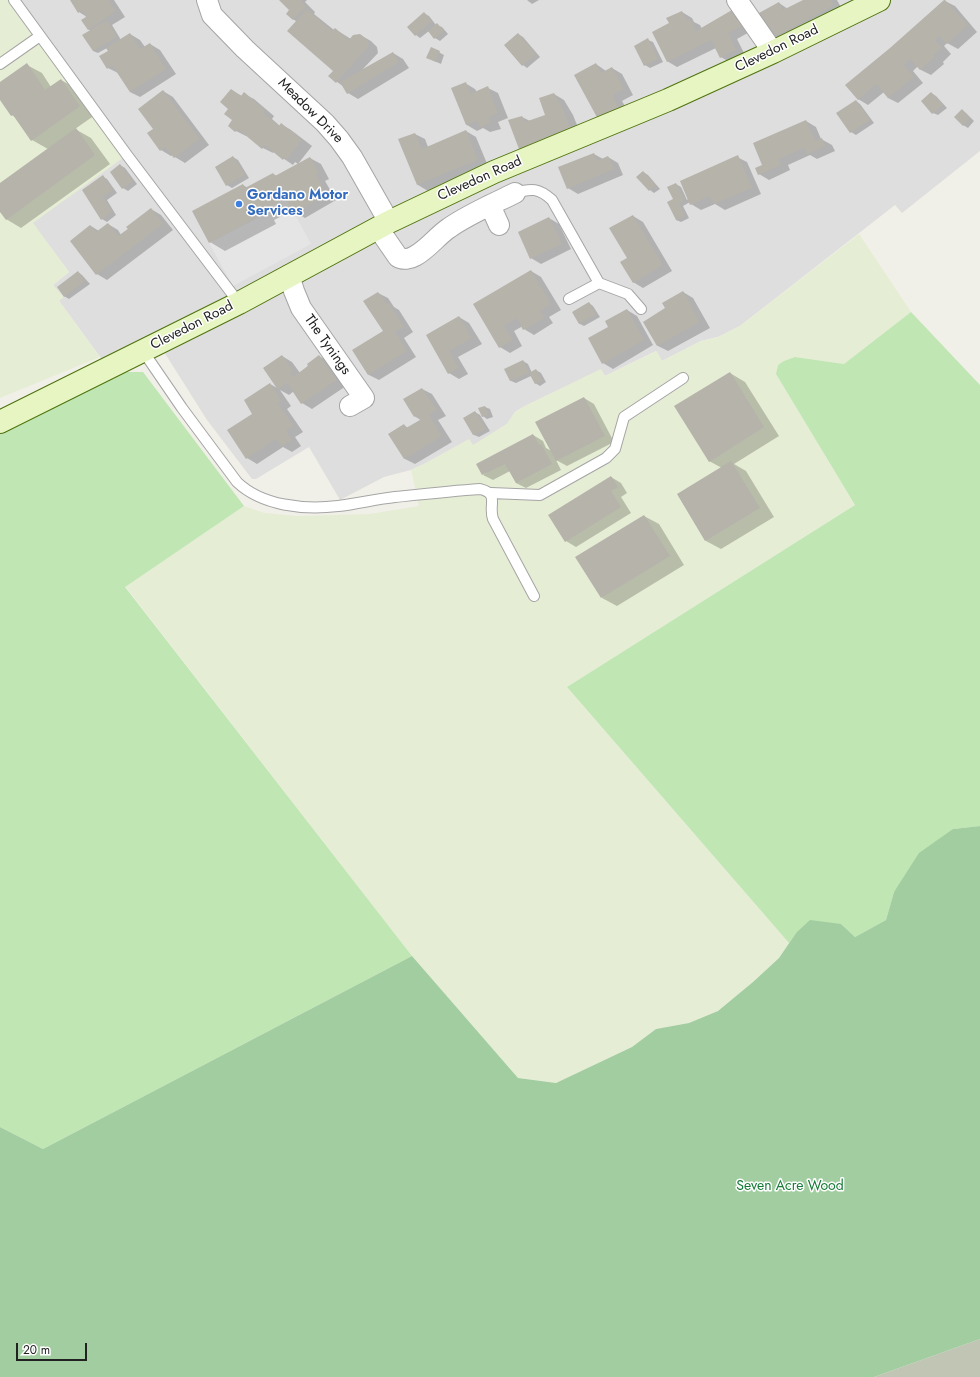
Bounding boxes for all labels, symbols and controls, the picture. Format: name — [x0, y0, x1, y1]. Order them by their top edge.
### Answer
street label: Clevedon Road — [733, 22, 821, 76]
street label: Meadow Drive — [274, 75, 346, 147]
street label: Clevedon Road — [435, 153, 525, 205]
place label: Gordano Motor Services — [247, 188, 348, 220]
marker: Gordano Motor Services — [234, 199, 244, 209]
street label: Clevedon Road — [148, 298, 236, 354]
street label: The Tynings — [300, 312, 354, 378]
park label: Seven Acre Wood — [736, 1179, 844, 1195]
scale bar — [18, 1335, 89, 1361]
text: 20 m — [23, 1341, 50, 1359]

